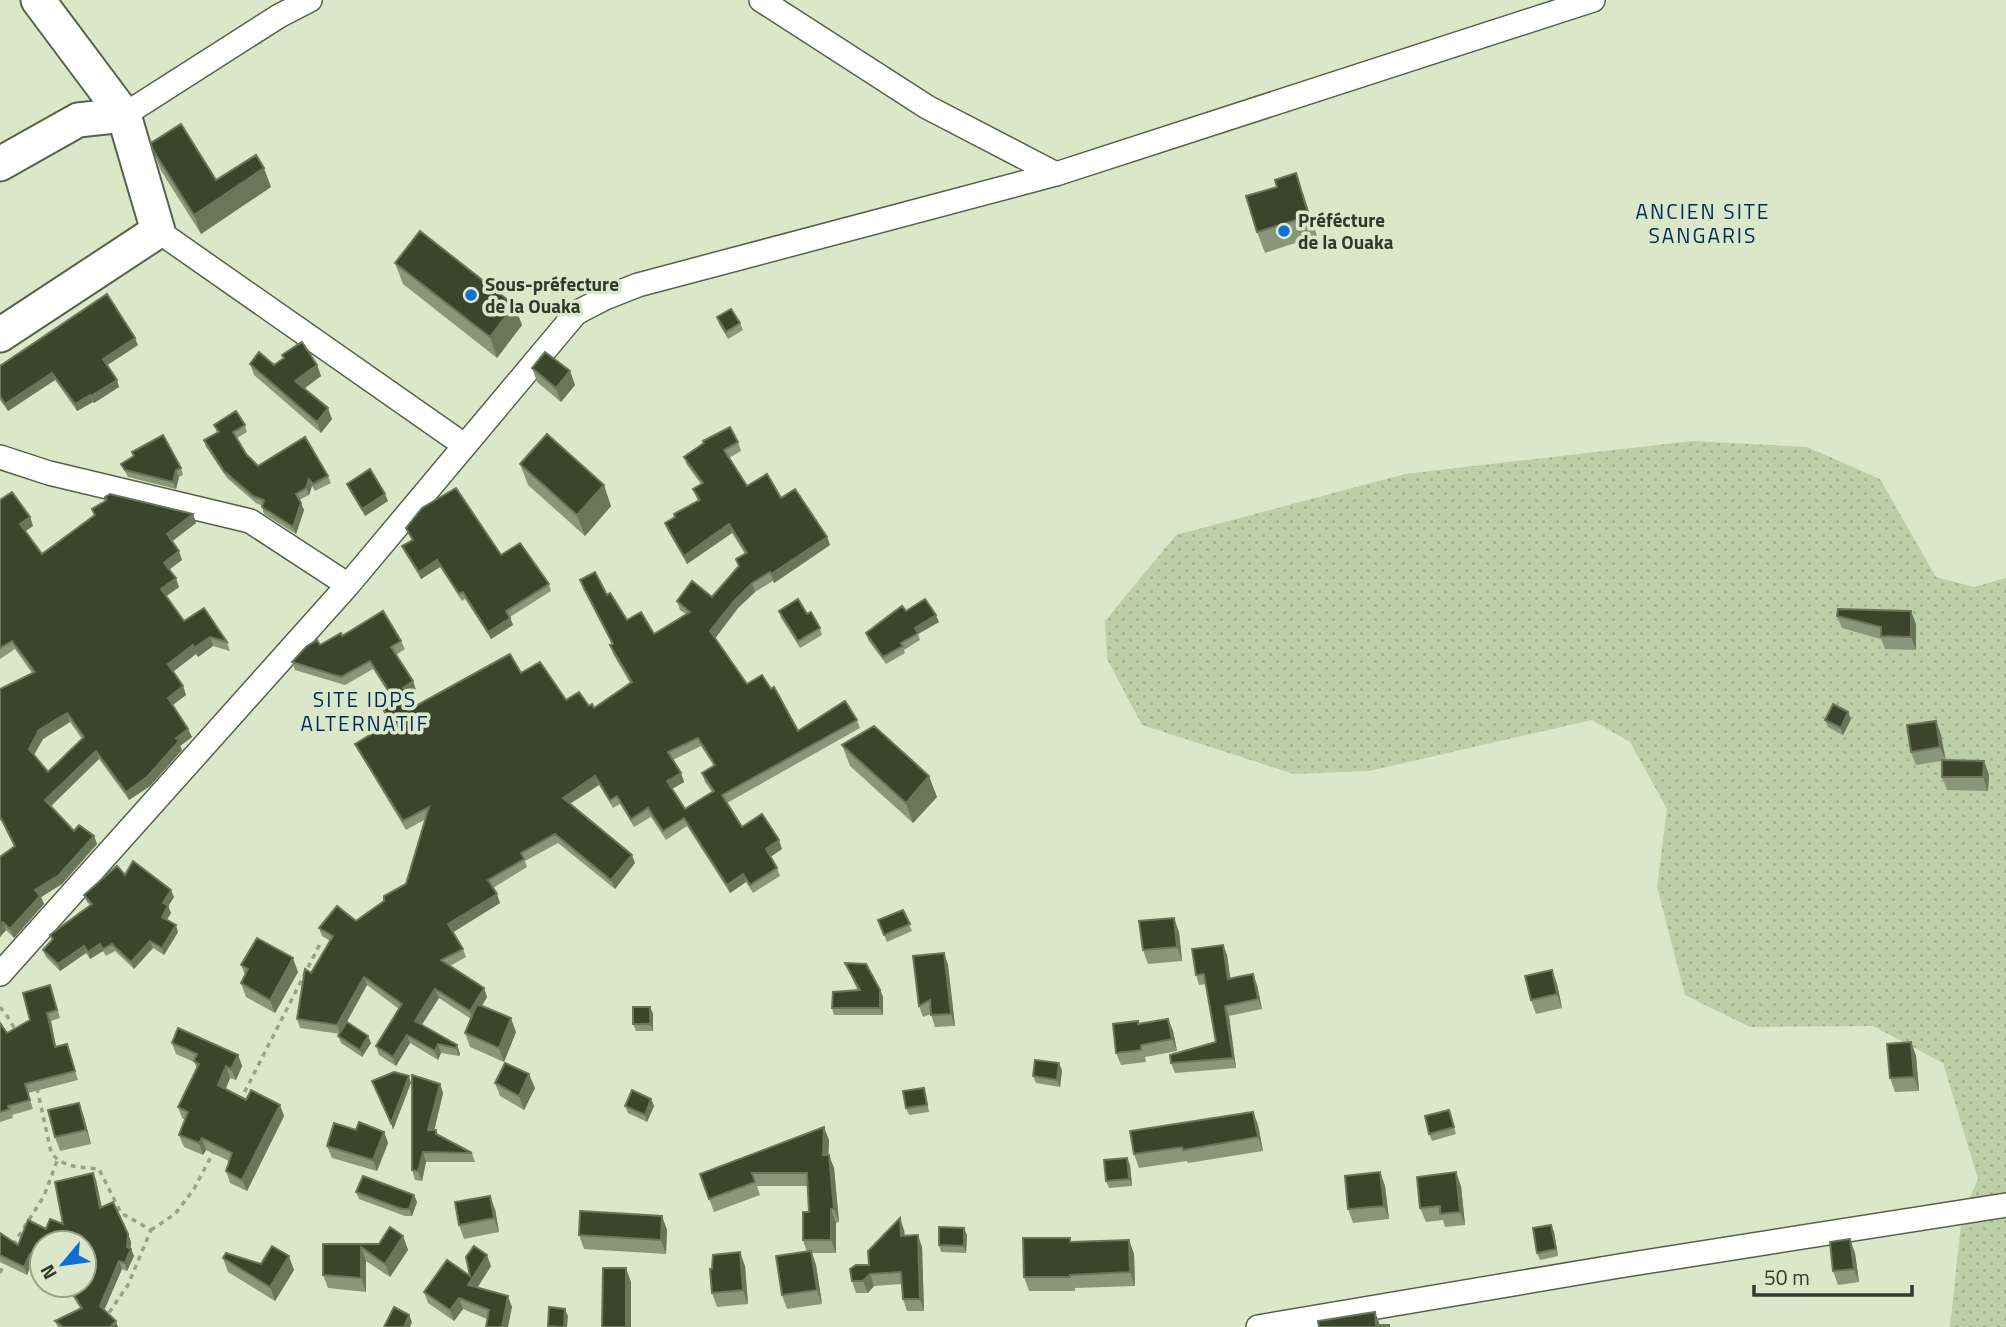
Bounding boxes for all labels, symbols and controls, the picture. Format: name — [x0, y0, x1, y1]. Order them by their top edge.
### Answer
district label: ANCIEN SITE SANGARIS — [1636, 195, 1770, 251]
place label: Préfécture de la Ouaka — [1298, 205, 1394, 256]
marker: Préfécture de la Ouaka — [1276, 223, 1292, 239]
place label: Sous-préfecture de la Ouaka — [485, 269, 619, 320]
marker: Sous-préfecture de la Ouaka — [463, 287, 479, 303]
district label: SITE IDPS ALTERNATIF — [300, 683, 430, 739]
north arrow — [28, 1229, 98, 1299]
scale bar — [1754, 1254, 1912, 1298]
text: N — [32, 1260, 64, 1285]
text: 50 m — [1764, 1261, 1810, 1293]

